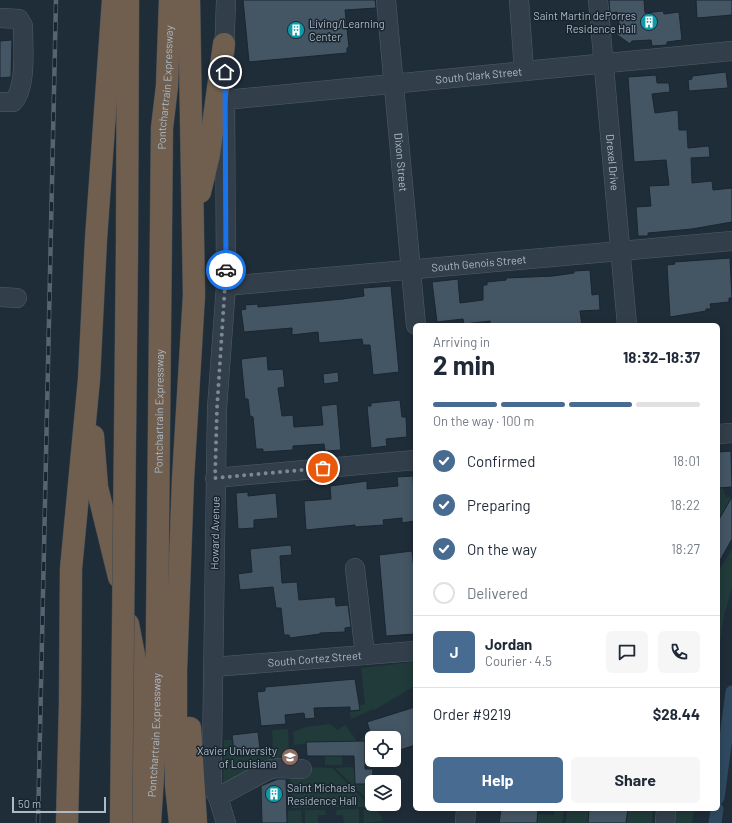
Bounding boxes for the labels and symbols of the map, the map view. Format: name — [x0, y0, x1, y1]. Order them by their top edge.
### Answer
place label: Saint Martin dePorres Residence Hall — [533, 9, 636, 35]
building icon: Saint Martin dePorres Residence Hall — [639, 12, 659, 32]
place label: Living/Learning Center — [309, 17, 385, 43]
building icon: Living/Learning Center — [286, 20, 306, 40]
street label: Pontchartrain Expressway — [155, 25, 175, 149]
pin — [208, 55, 242, 89]
street label: South Clark Street — [435, 64, 523, 86]
street label: Dixon Street — [392, 132, 411, 192]
street label: Drexel Drive — [604, 134, 622, 191]
courier — [206, 250, 246, 290]
street label: South Genois Street — [431, 252, 527, 274]
street label: Pontchartrain Expressway — [152, 349, 166, 473]
pin — [306, 451, 340, 485]
street label: Howard Avenue — [207, 496, 222, 570]
street label: South Cortez Street — [267, 648, 362, 669]
street label: Pontchartrain Expressway — [145, 673, 163, 798]
place label: Xavier University of Louisiana — [197, 744, 277, 770]
school or university icon: Xavier University of Louisiana — [280, 747, 300, 767]
place label: Saint Michaels Residence Hall — [287, 781, 357, 807]
building icon: Saint Michaels Residence Hall — [264, 784, 284, 804]
scale bar — [12, 795, 106, 814]

